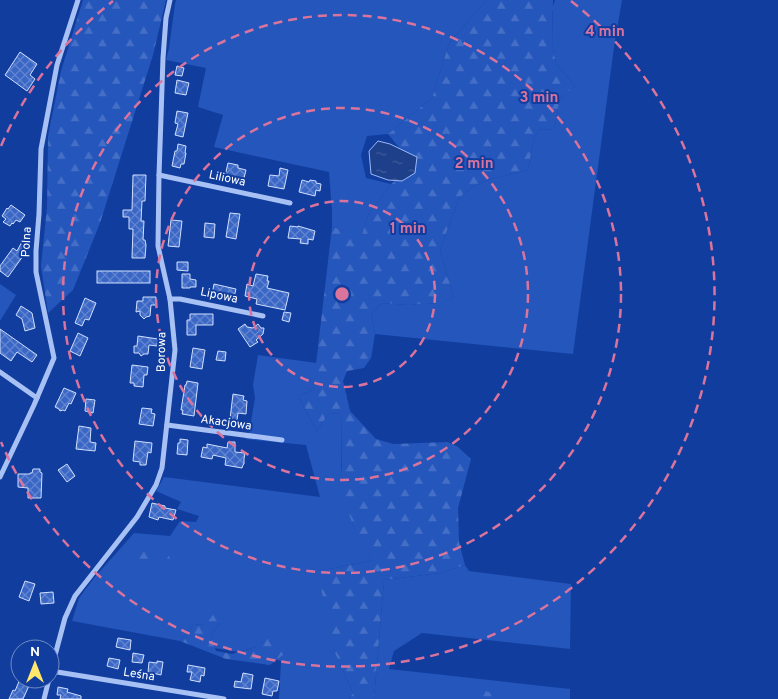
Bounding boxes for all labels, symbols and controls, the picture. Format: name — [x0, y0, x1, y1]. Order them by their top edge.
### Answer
text: 4 min — [585, 23, 625, 42]
text: 3 min — [519, 89, 559, 108]
text: 2 min — [454, 155, 494, 174]
street label: Liliowa — [207, 167, 247, 191]
text: 1 min — [390, 220, 426, 239]
street label: Polna — [18, 226, 36, 258]
street label: Lipowa — [199, 284, 239, 308]
centre of rings — [333, 285, 351, 303]
street label: Borowa — [154, 332, 170, 372]
street label: Akacjowa — [200, 412, 252, 434]
north arrow — [10, 639, 60, 689]
text: N — [30, 644, 40, 661]
street label: Leśna — [122, 665, 156, 685]

